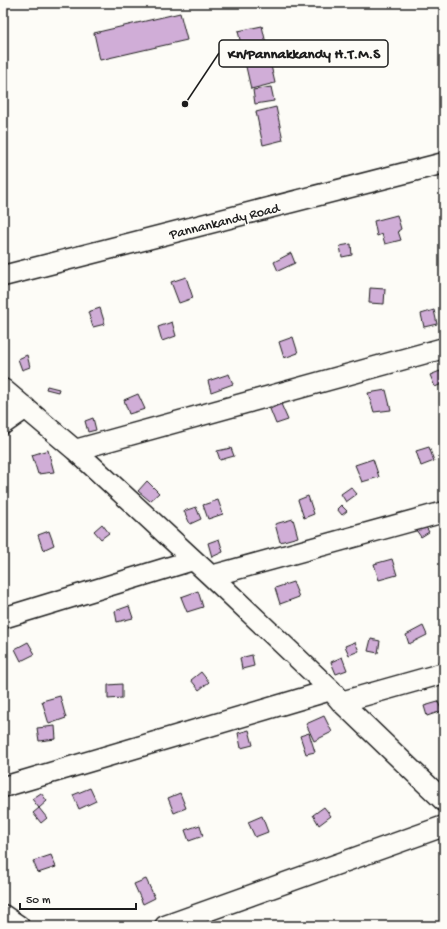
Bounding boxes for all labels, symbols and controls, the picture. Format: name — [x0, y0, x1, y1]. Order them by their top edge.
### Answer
callout: Kn/Pannakkandy H.T.M.S — [219, 40, 388, 67]
text: Kn/Pannakkandy H.T.M.S — [227, 46, 381, 64]
street label: Pannankandy Road — [167, 200, 283, 245]
scale bar — [20, 885, 136, 911]
text: 50 m — [26, 894, 51, 908]

